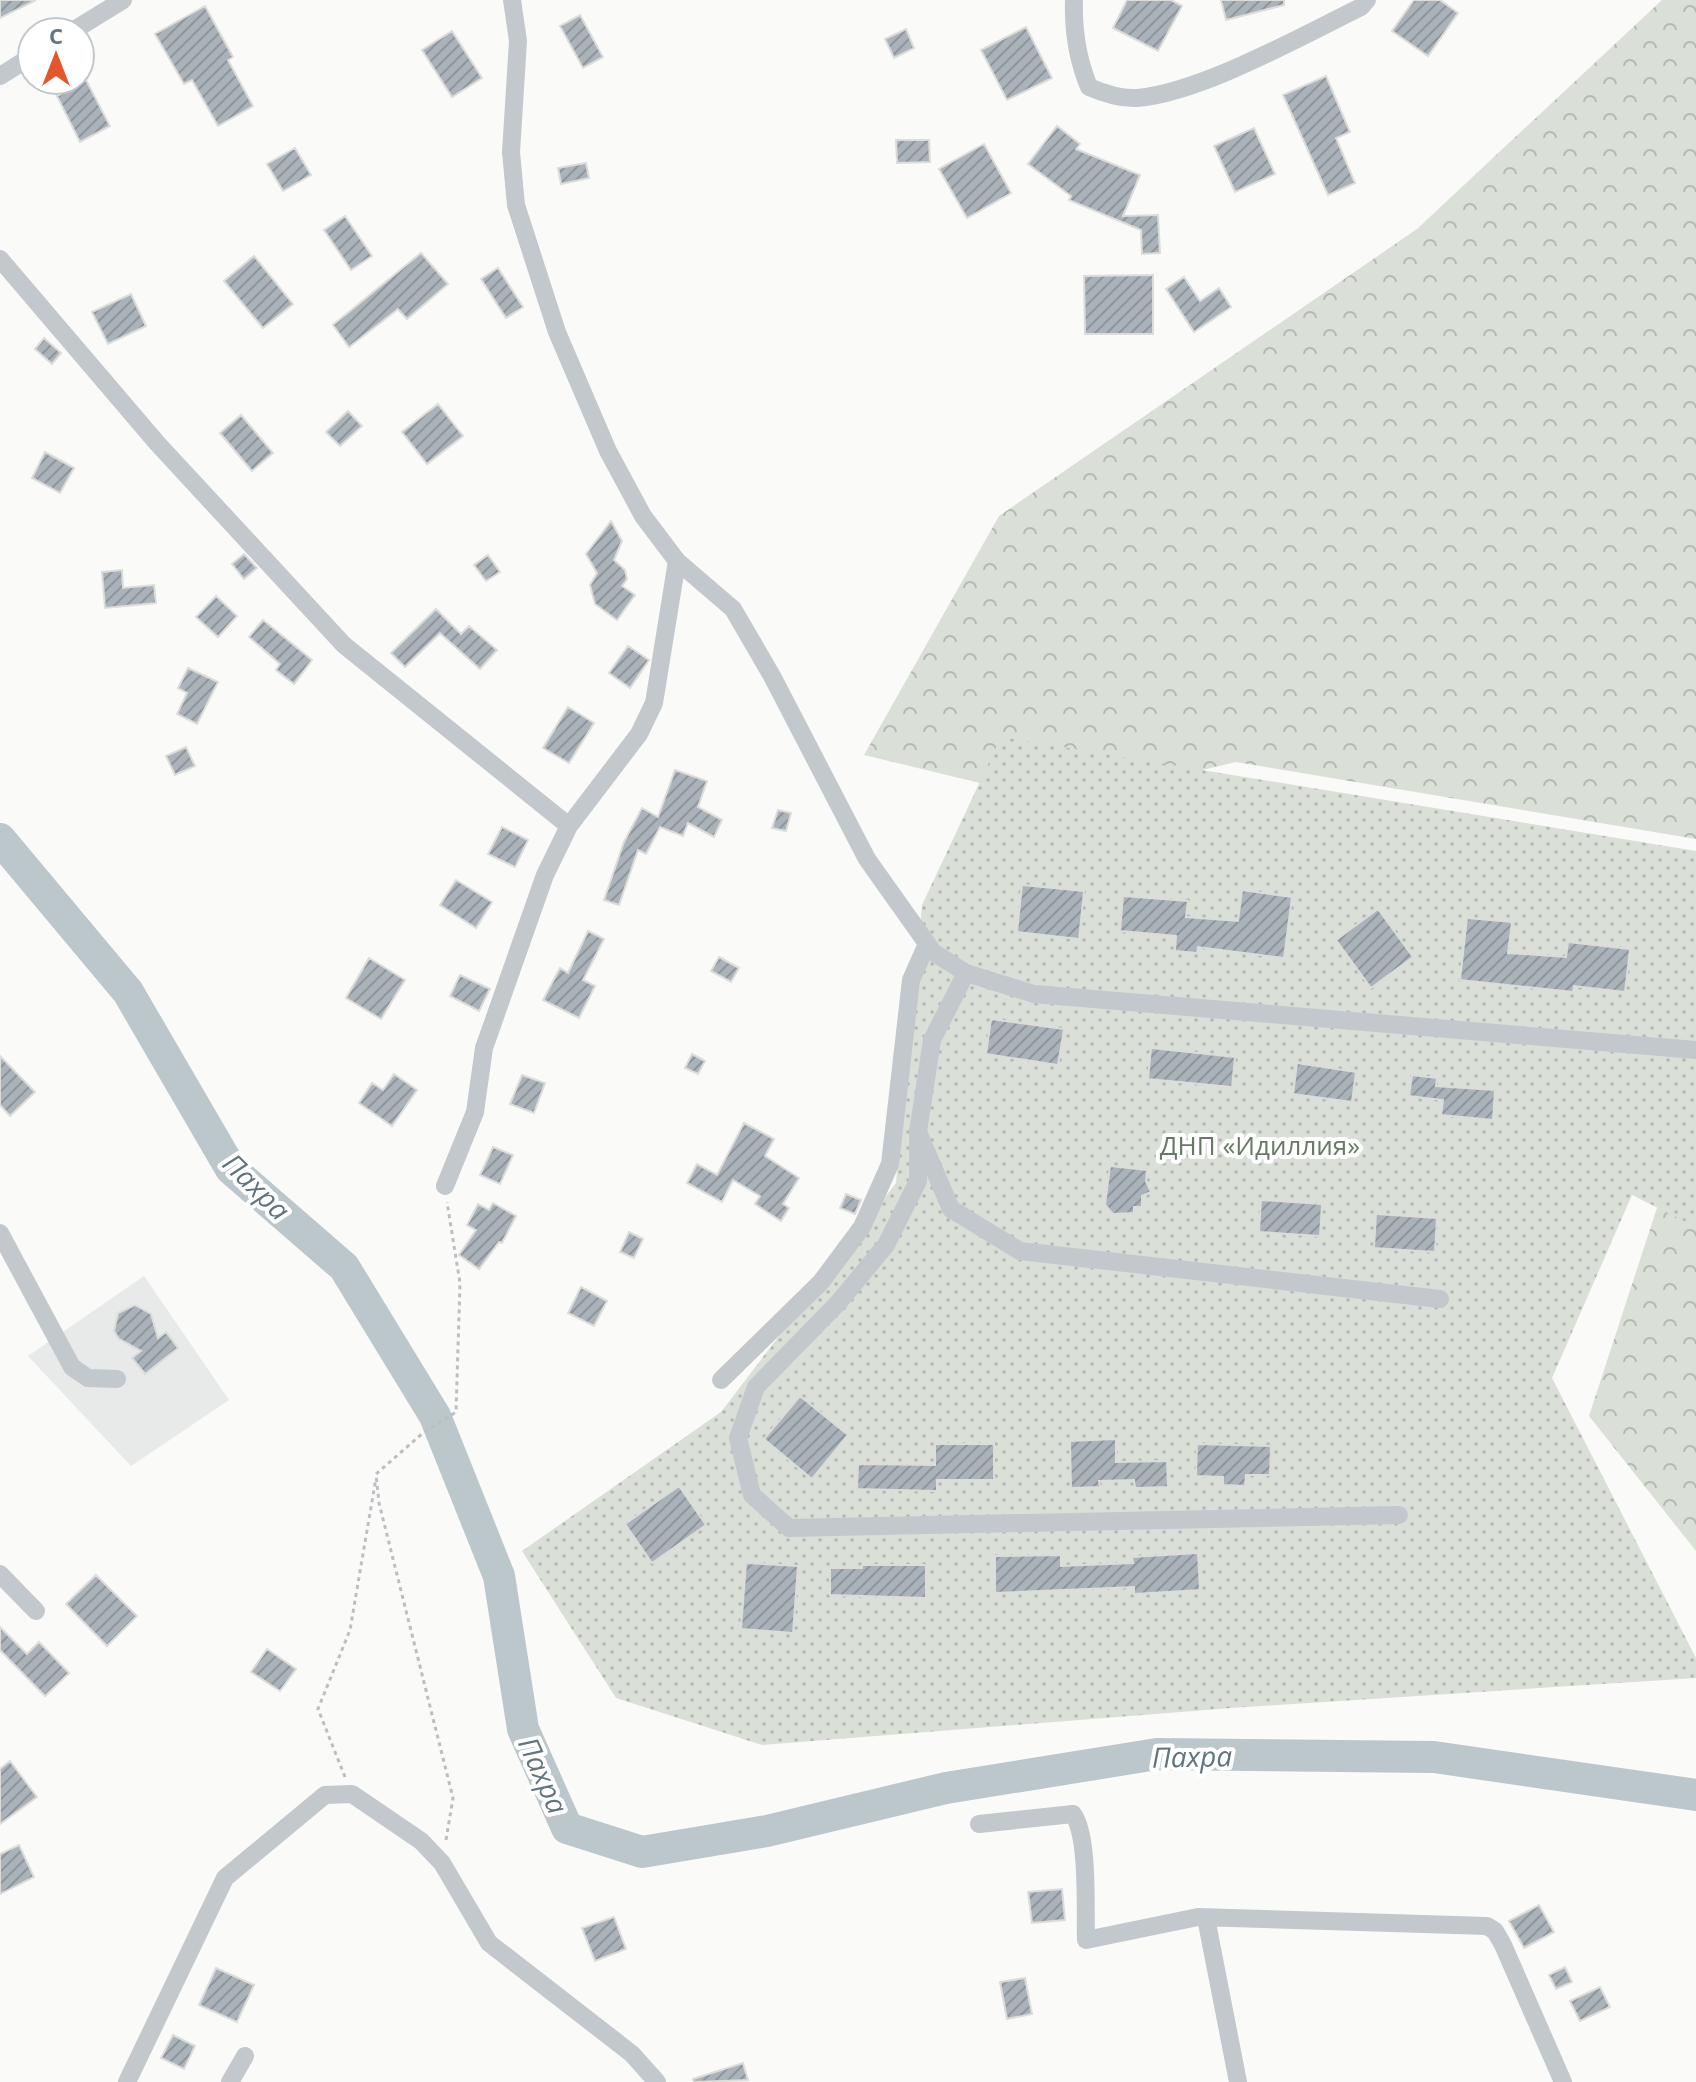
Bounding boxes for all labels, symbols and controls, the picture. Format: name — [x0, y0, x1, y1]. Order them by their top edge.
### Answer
north arrow — [16, 16, 96, 96]
text: С — [49, 20, 63, 50]
park label: ДНП «Идиллия» — [1160, 1127, 1360, 1163]
water label: Пахра — [215, 1144, 299, 1228]
water label: Пахра — [510, 1731, 578, 1820]
water label: Пахра — [1152, 1736, 1233, 1776]

